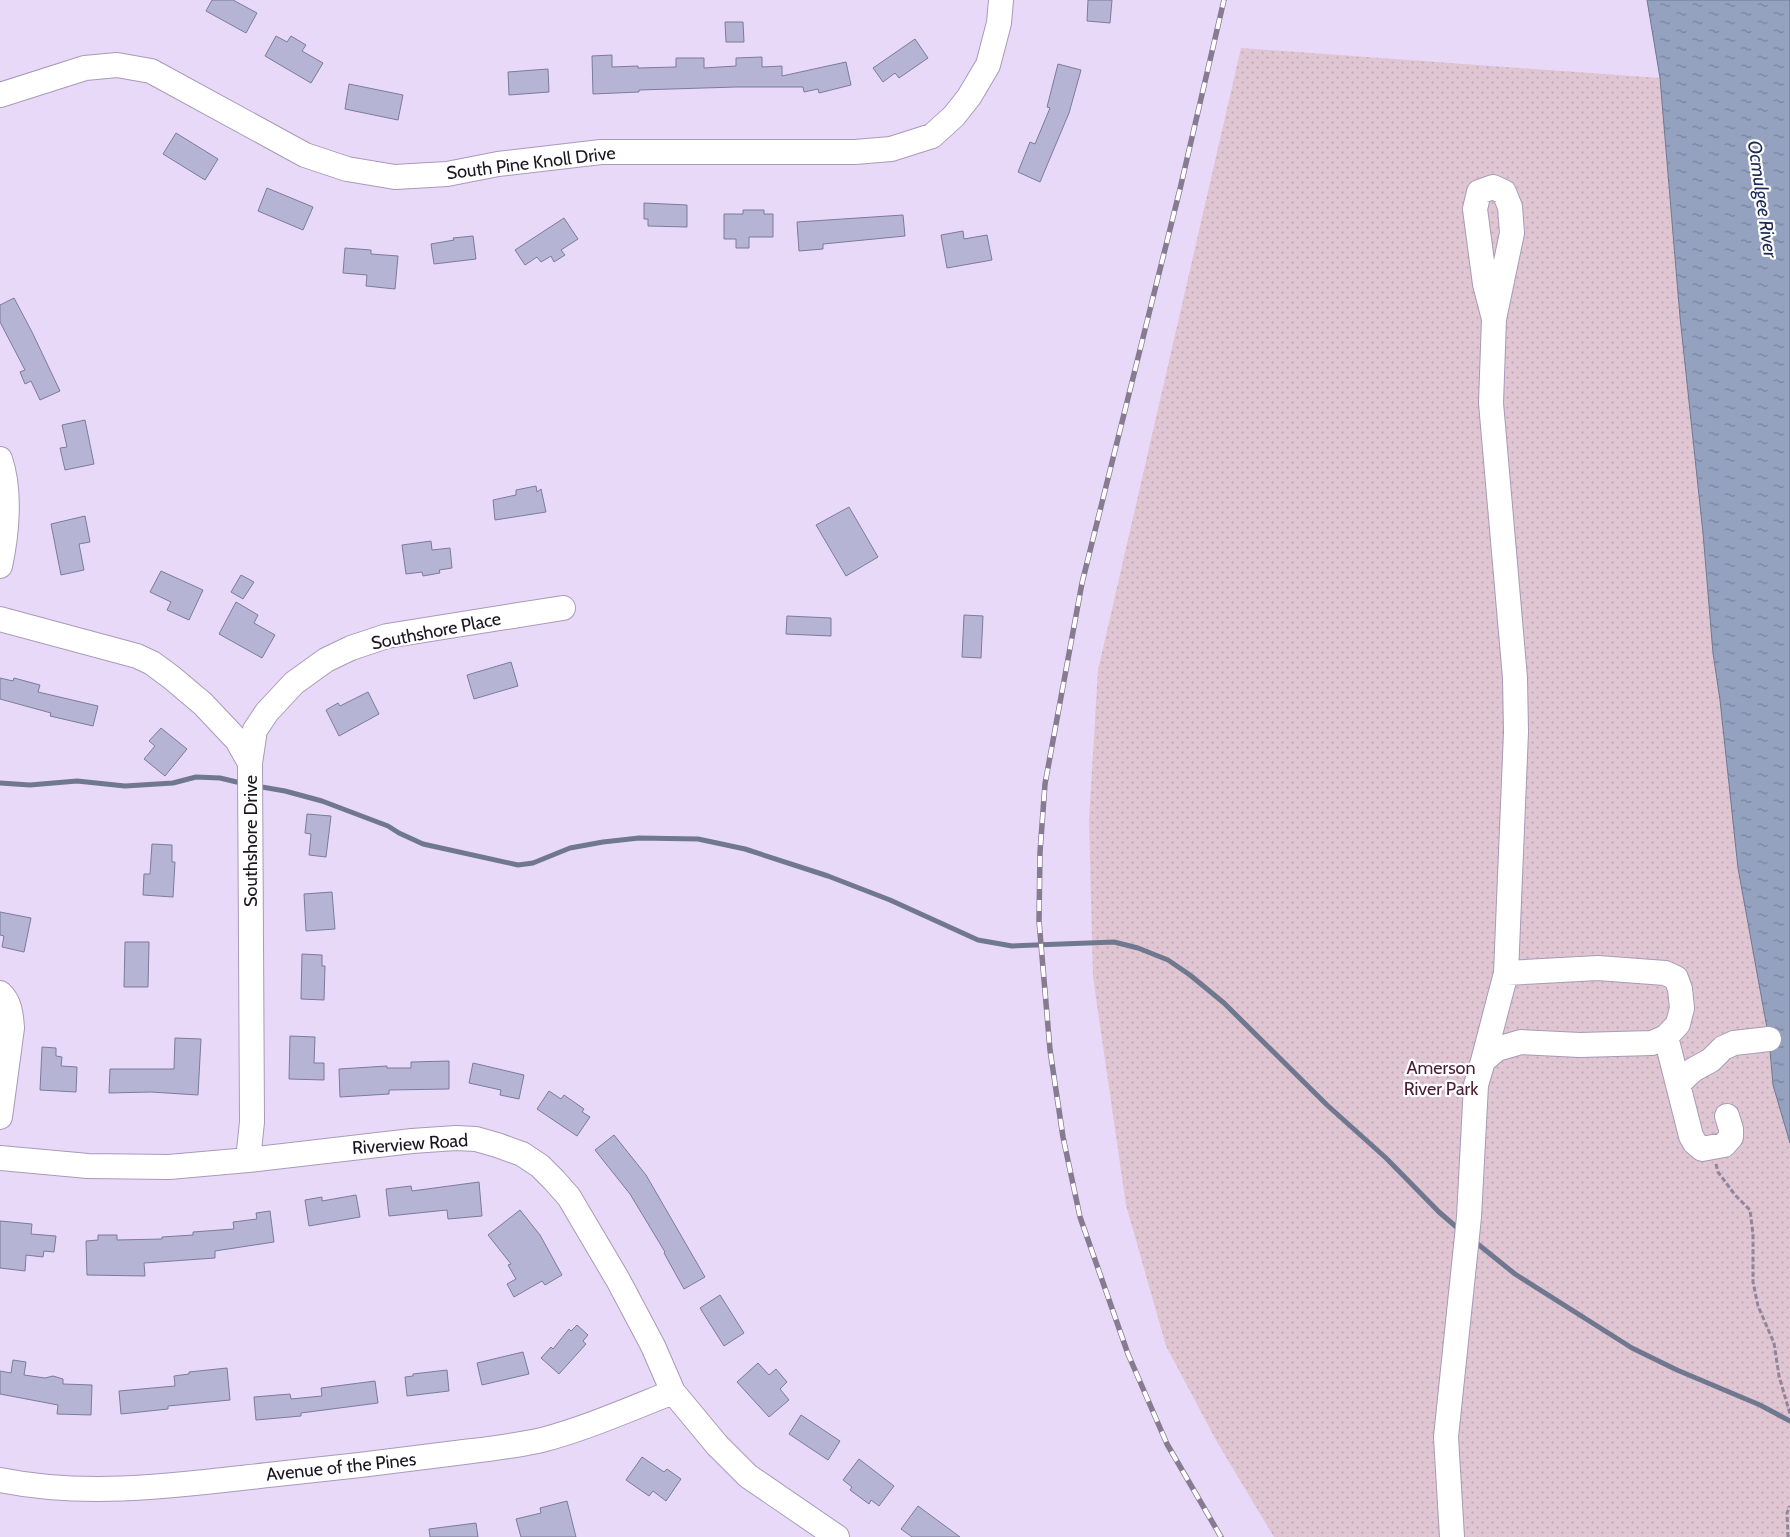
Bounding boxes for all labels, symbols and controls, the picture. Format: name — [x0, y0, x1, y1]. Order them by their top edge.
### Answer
water label: Ocmulgee River — [1743, 139, 1782, 260]
street label: South Pine Knoll Drive — [445, 142, 617, 184]
street label: Southshore Place — [369, 608, 503, 654]
street label: Southshore Drive — [240, 775, 262, 907]
park label: Amerson River Park — [1404, 1057, 1479, 1100]
street label: Riverview Road — [351, 1129, 469, 1159]
street label: Avenue of the Pines — [265, 1448, 417, 1486]

